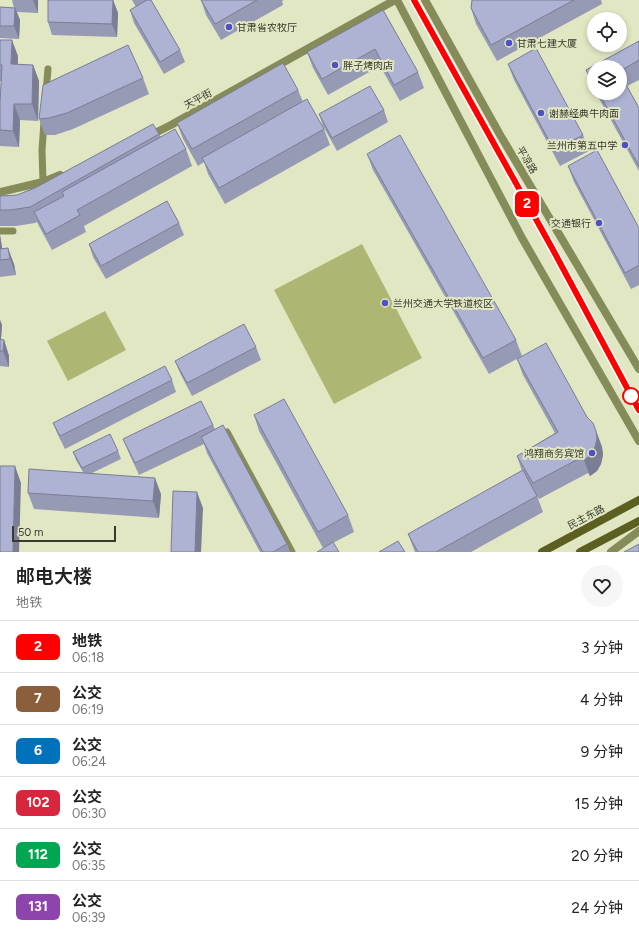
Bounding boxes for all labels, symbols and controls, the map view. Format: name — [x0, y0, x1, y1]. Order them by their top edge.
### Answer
map controls — [587, 12, 627, 100]
button: locate — [587, 12, 627, 52]
place label: 甘肃省农牧厅 — [237, 21, 297, 34]
marker: 甘肃省农牧厅 — [224, 22, 234, 32]
place label: 甘肃七建大厦 — [517, 37, 577, 50]
marker: 甘肃七建大厦 — [504, 38, 514, 48]
place label: 胖子烤肉店 — [343, 59, 393, 72]
marker: 胖子烤肉店 — [330, 60, 340, 70]
button: layers — [587, 60, 627, 100]
street label: 天平街 — [182, 86, 214, 112]
place label: 谢赫经典牛肉面 — [549, 107, 619, 120]
marker: 谢赫经典牛肉面 — [536, 108, 546, 118]
place label: 兰州市第五中学 — [547, 139, 617, 152]
marker: 兰州市第五中学 — [620, 140, 630, 150]
street label: 平凉路 — [514, 144, 540, 176]
line badge: 2 — [514, 191, 540, 217]
text: 2 — [523, 195, 531, 212]
place label: 交通银行 — [551, 217, 591, 230]
marker: 交通银行 — [594, 218, 604, 228]
place label: 兰州交通大学铁道校区 — [393, 297, 493, 310]
marker: 兰州交通大学铁道校区 — [380, 298, 390, 308]
unlabelled marker — [622, 387, 639, 405]
place label: 鸿翔商务宾馆 — [524, 447, 584, 460]
marker: 鸿翔商务宾馆 — [587, 448, 597, 458]
street label: 民主东路 — [565, 502, 607, 532]
scale bar — [12, 524, 116, 543]
text: 50 m — [18, 526, 43, 539]
text: 邮电大楼 — [16, 565, 92, 588]
button: heart — [581, 565, 623, 607]
text: 地铁 — [16, 595, 42, 610]
text: 地铁 — [72, 632, 102, 650]
text: 2 — [34, 638, 42, 655]
text: 3 分钟 — [581, 639, 623, 657]
text: 06:18 — [72, 650, 104, 665]
text: 公交 — [72, 684, 102, 702]
text: 7 — [34, 690, 42, 707]
text: 4 分钟 — [580, 691, 623, 709]
text: 06:19 — [72, 702, 104, 717]
text: 公交 — [72, 736, 102, 754]
text: 6 — [34, 742, 42, 759]
text: 9 分钟 — [581, 743, 623, 761]
text: 06:24 — [72, 754, 106, 769]
text: 公交 — [72, 788, 102, 806]
text: 102 — [26, 794, 50, 811]
text: 15 分钟 — [574, 795, 623, 813]
text: 06:30 — [72, 806, 106, 821]
text: 公交 — [72, 840, 102, 858]
text: 112 — [28, 846, 48, 863]
text: 20 分钟 — [571, 847, 623, 865]
text: 06:35 — [72, 858, 106, 873]
text: 公交 — [72, 892, 102, 910]
text: 131 — [28, 898, 48, 915]
text: 24 分钟 — [572, 899, 623, 917]
text: 06:39 — [72, 910, 105, 925]

